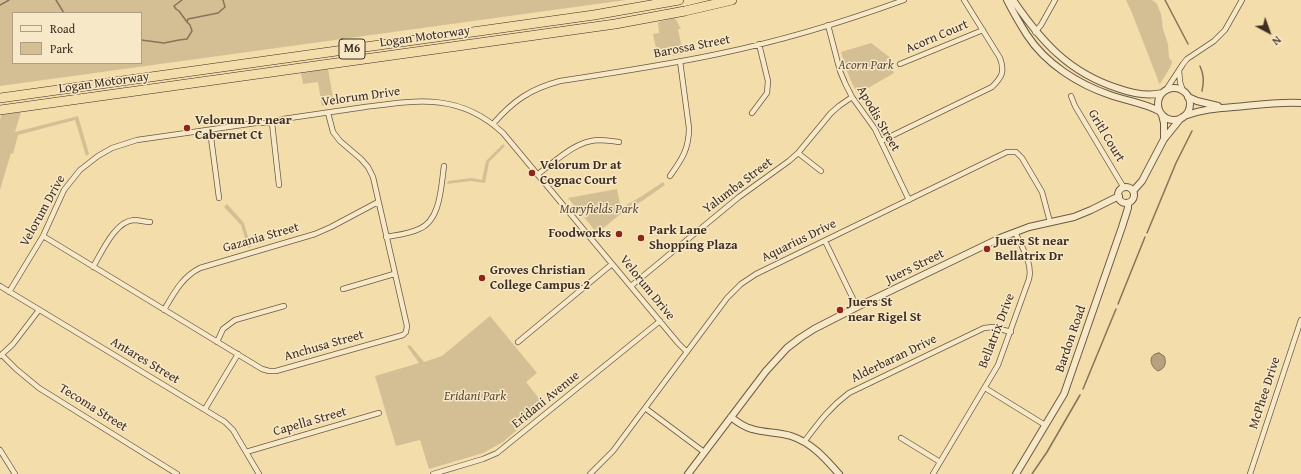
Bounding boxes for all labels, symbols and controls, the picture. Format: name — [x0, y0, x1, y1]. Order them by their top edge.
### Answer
legend — [12, 12, 142, 64]
north arrow — [1249, 12, 1289, 52]
street label: Acorn Court — [903, 17, 971, 57]
text: Road — [50, 20, 75, 37]
street label: Logan Motorway — [379, 23, 471, 51]
street label: Barossa Street — [652, 32, 732, 62]
text: N — [1269, 33, 1285, 50]
road number: M6 — [339, 39, 365, 59]
text: Park — [50, 40, 73, 57]
park label: Acorn Park — [838, 58, 894, 74]
street label: Logan Motorway — [58, 69, 150, 97]
street label: Apodis Street — [853, 83, 903, 155]
street label: Velorum Drive — [321, 84, 401, 110]
street label: Gritl Court — [1084, 107, 1128, 165]
place label: Velorum Dr near Cabernet Ct — [195, 113, 292, 144]
marker: Velorum Dr near Cabernet Ct — [182, 123, 192, 133]
street label: Yalumba Street — [700, 155, 776, 217]
place label: Velorum Dr at Cognac Court — [540, 158, 622, 189]
marker: Velorum Dr at Cognac Court — [527, 168, 537, 178]
street label: Velorum Drive — [17, 173, 69, 249]
park label: Maryfields Park — [560, 202, 638, 218]
street label: Aquarius Drive — [759, 216, 839, 266]
street label: Gazania Street — [221, 220, 301, 256]
place label: Park Lane Shopping Plaza — [649, 223, 738, 254]
place label: Foodworks — [548, 226, 611, 242]
marker: Foodworks — [614, 229, 624, 239]
marker: Park Lane Shopping Plaza — [636, 233, 646, 243]
place label: Juers St near Bellatrix Dr — [995, 234, 1069, 265]
marker: Juers St near Bellatrix Dr — [982, 244, 992, 254]
street label: Juers Street — [883, 246, 947, 288]
street label: Velorum Drive — [616, 252, 678, 324]
place label: Groves Christian College Campus 2 — [490, 263, 590, 294]
marker: Groves Christian College Campus 2 — [477, 273, 487, 283]
street label: Bellatrix Drive — [976, 291, 1018, 371]
place label: Juers St near Rigel St — [848, 295, 922, 326]
street label: Bardon Road — [1052, 304, 1090, 374]
marker: Juers St near Rigel St — [835, 305, 845, 315]
street label: Anchusa Street — [282, 327, 366, 365]
street label: Alderbaran Drive — [849, 331, 939, 387]
street label: Antares Street — [108, 334, 182, 388]
street label: McPhee Drive — [1246, 355, 1284, 431]
street label: Eridani Avenue — [509, 368, 583, 432]
street label: Tecoma Street — [56, 381, 130, 435]
park label: Eridani Park — [444, 389, 506, 405]
street label: Capella Street — [272, 404, 348, 440]

